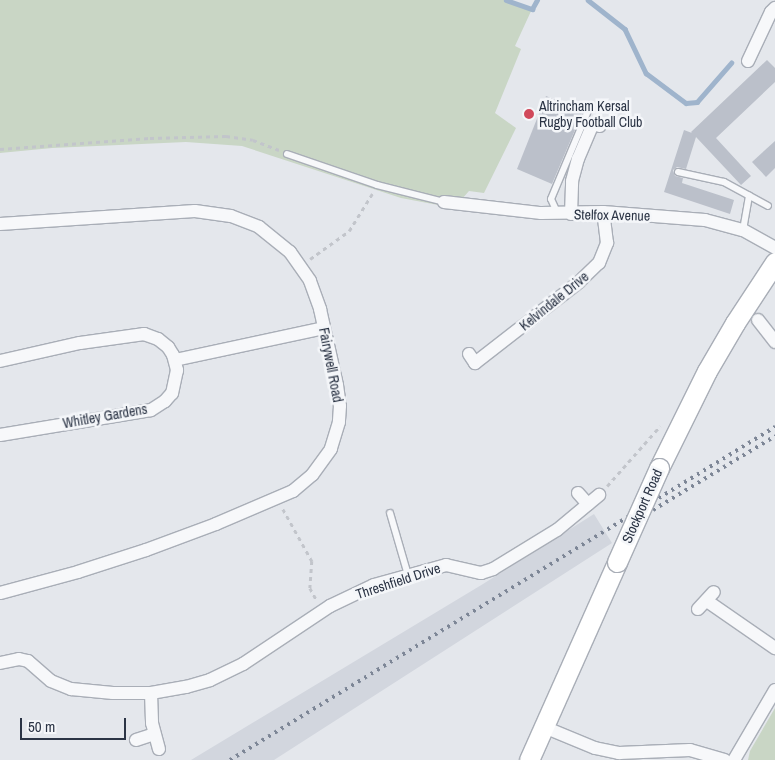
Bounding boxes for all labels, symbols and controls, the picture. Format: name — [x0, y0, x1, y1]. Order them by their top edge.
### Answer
place label: Altrincham Kersal Rugby Football Club — [539, 98, 642, 130]
marker: Altrincham Kersal Rugby Football Club — [523, 108, 535, 120]
street label: Stelfox Avenue — [573, 206, 651, 224]
street label: Kelvindale Drive — [516, 268, 592, 334]
street label: Fairywell Road — [316, 326, 346, 404]
street label: Whitley Gardens — [61, 400, 149, 432]
street label: Stockport Road — [618, 466, 666, 546]
street label: Threshfield Drive — [354, 559, 442, 603]
scale bar — [22, 708, 129, 740]
text: 50 m — [28, 716, 55, 737]

